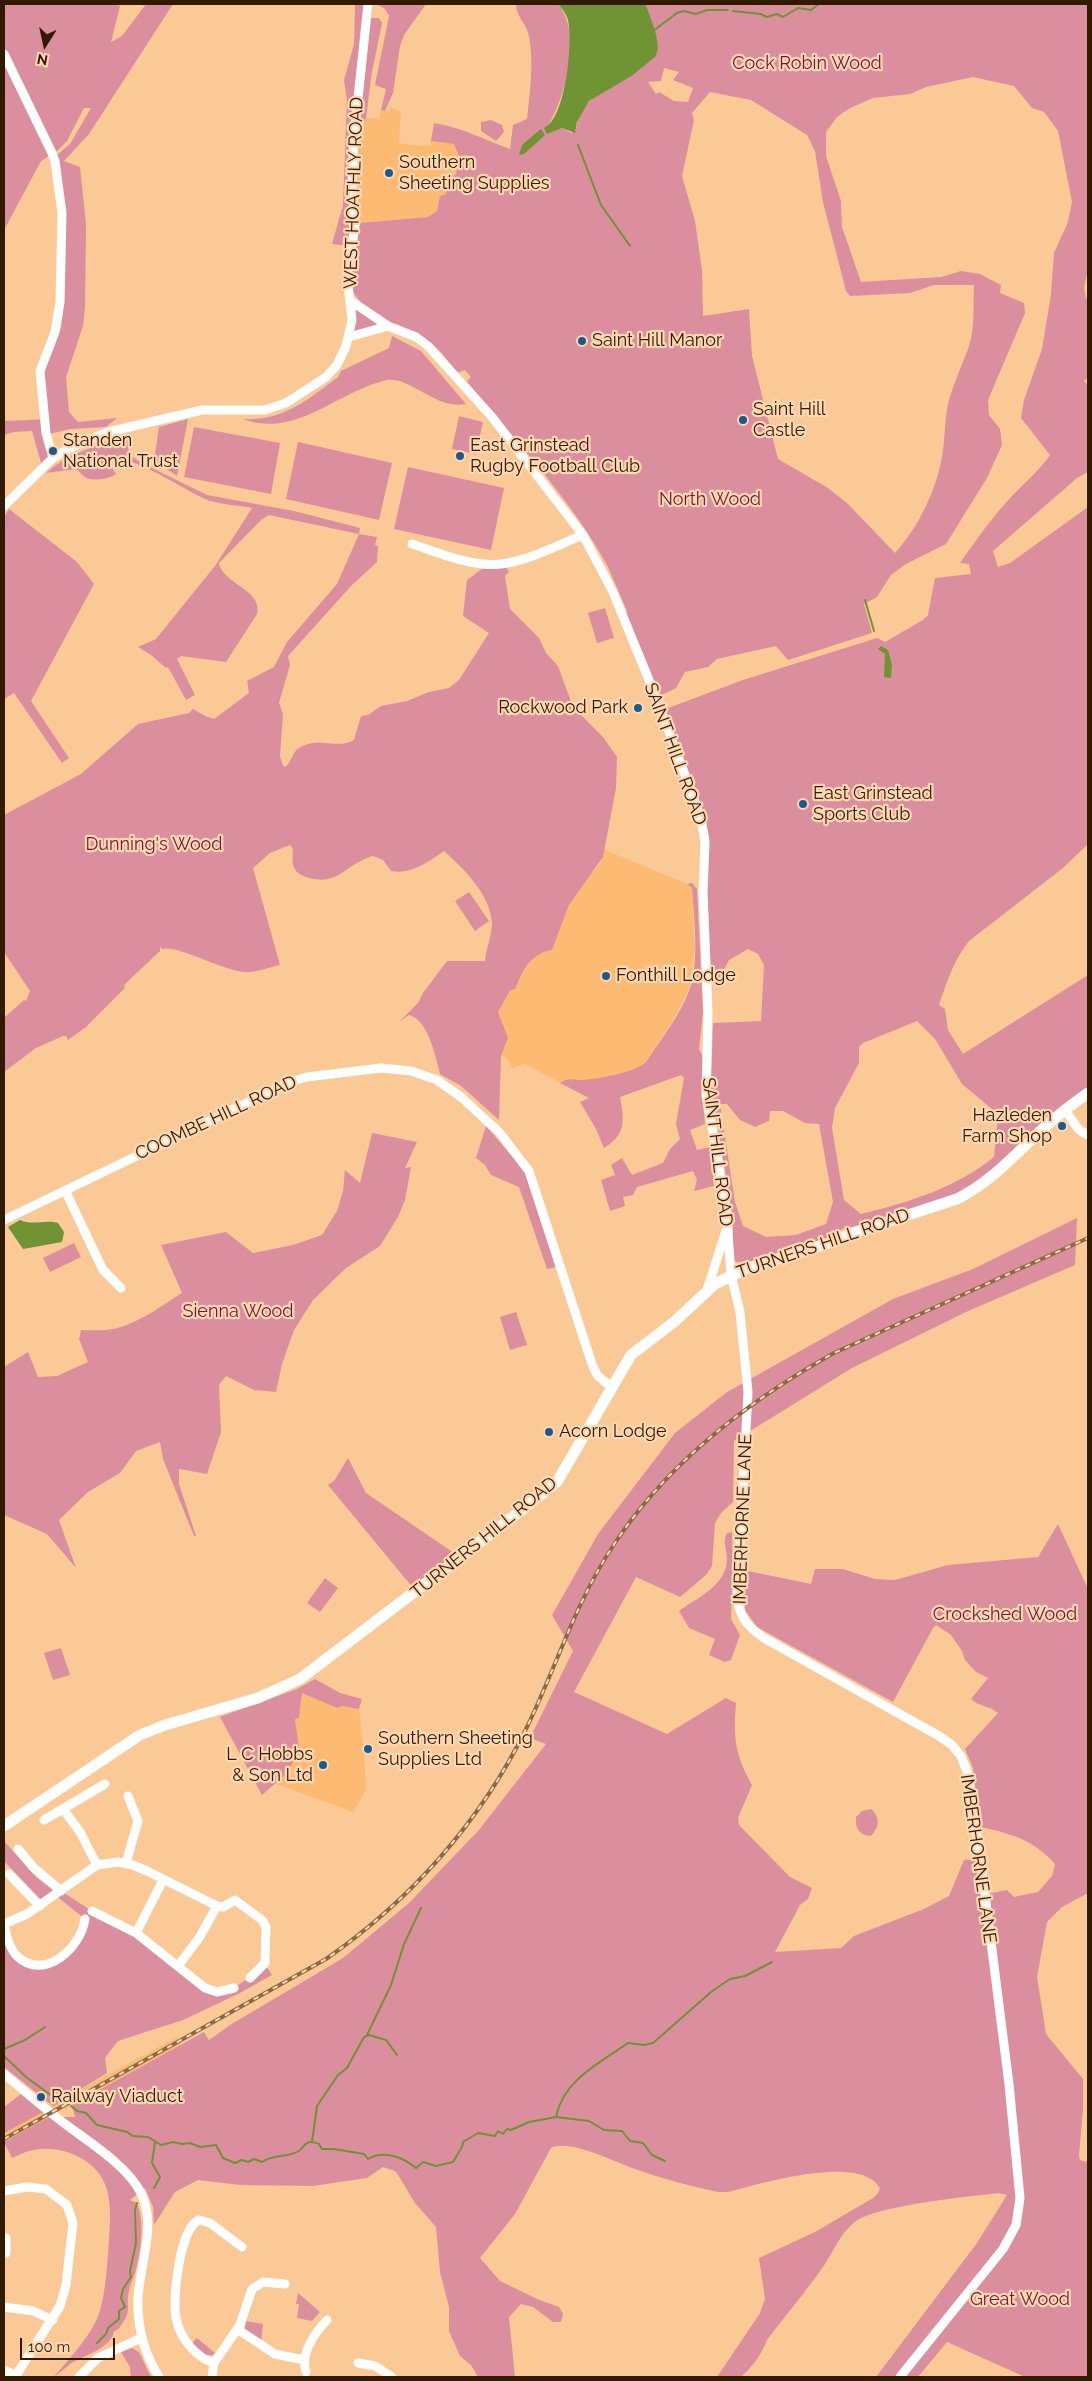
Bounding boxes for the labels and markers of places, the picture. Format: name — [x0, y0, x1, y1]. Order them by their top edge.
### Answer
place label: Southern Sheeting Supplies — [399, 152, 550, 194]
marker: Southern Sheeting Supplies — [383, 167, 395, 179]
place label: Saint Hill Manor — [592, 330, 722, 352]
marker: Saint Hill Manor — [576, 335, 588, 347]
place label: Saint Hill Castle — [753, 399, 826, 442]
marker: Saint Hill Castle — [737, 414, 749, 426]
place label: Standen National Trust — [63, 430, 178, 472]
place label: East Grinstead Rugby Football Club — [470, 435, 640, 478]
marker: Standen National Trust — [47, 445, 59, 457]
marker: East Grinstead Rugby Football Club — [454, 450, 466, 462]
place label: Rockwood Park — [498, 697, 628, 719]
marker: Rockwood Park — [632, 702, 644, 714]
place label: East Grinstead Sports Club — [813, 783, 933, 826]
marker: East Grinstead Sports Club — [797, 798, 809, 810]
place label: Fonthill Lodge — [616, 965, 736, 987]
marker: Fonthill Lodge — [600, 970, 612, 982]
place label: Hazleden Farm Shop — [962, 1105, 1052, 1148]
marker: Hazleden Farm Shop — [1056, 1120, 1068, 1132]
place label: Acorn Lodge — [559, 1421, 667, 1443]
marker: Acorn Lodge — [543, 1426, 555, 1438]
place label: Southern Sheeting Supplies Ltd — [378, 1728, 533, 1770]
marker: Southern Sheeting Supplies Ltd — [362, 1743, 374, 1755]
place label: L C Hobbs & Son Ltd — [226, 1744, 313, 1786]
marker: L C Hobbs & Son Ltd — [317, 1759, 329, 1771]
place label: Railway Viaduct — [51, 2086, 183, 2108]
marker: Railway Viaduct — [35, 2091, 47, 2103]

